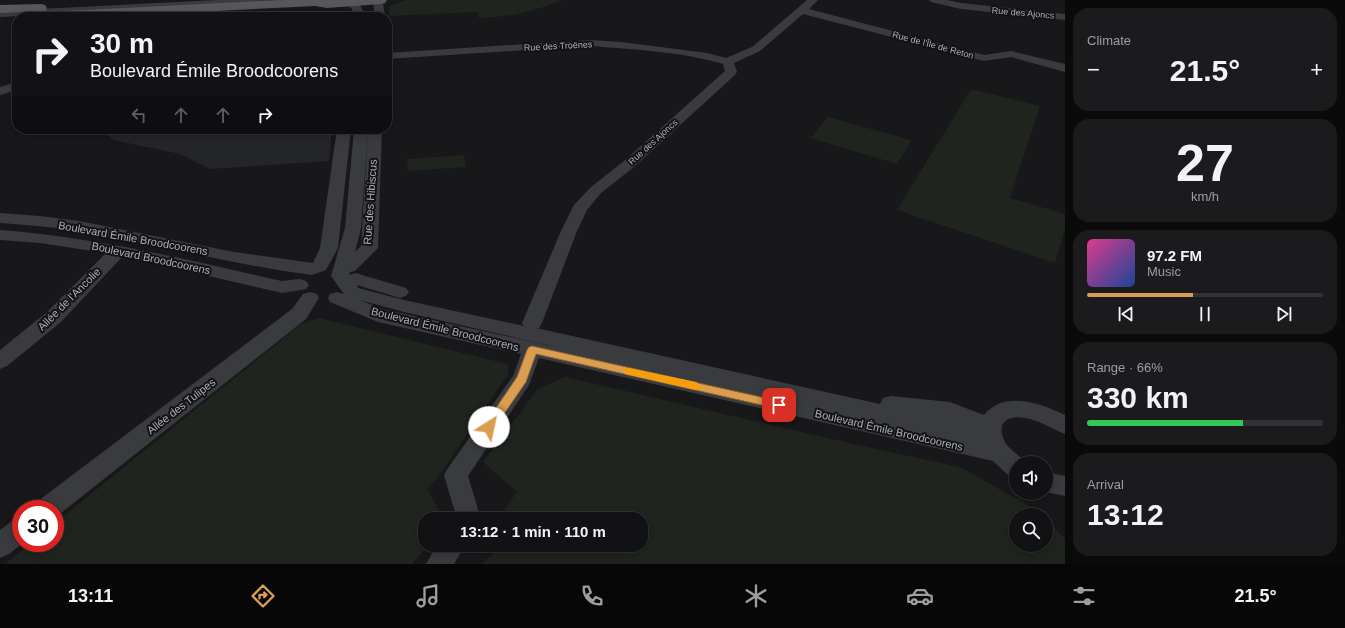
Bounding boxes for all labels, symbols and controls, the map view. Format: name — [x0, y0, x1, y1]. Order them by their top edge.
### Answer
street label: Rue des Ajoncs — [991, 5, 1055, 21]
icon: right — [24, 28, 76, 80]
text: 30 m — [90, 28, 154, 59]
street label: Rue de l'Île de Reton — [891, 29, 975, 61]
text: Climate — [1087, 33, 1131, 48]
street label: Rue des Troënes — [524, 39, 593, 53]
text: 21.5° — [1170, 54, 1240, 87]
text: − — [1087, 57, 1100, 82]
text: + — [1310, 57, 1323, 82]
text: Boulevard Émile Broodcoorens — [90, 61, 338, 81]
icon: left — [128, 104, 150, 126]
icon: ahead — [170, 104, 192, 126]
icon: ahead — [212, 104, 234, 126]
icon: right — [254, 104, 276, 126]
street label: Rue des Ajoncs — [626, 117, 680, 167]
text: 27 — [1176, 134, 1234, 192]
street label: Rue des Hibiscus — [361, 158, 379, 245]
text: km/h — [1191, 189, 1219, 204]
street label: Boulevard Émile Broodcoorens — [57, 219, 209, 257]
street label: Boulevard Broodcoorens — [91, 240, 212, 277]
text: 97.2 FM — [1147, 247, 1202, 264]
text: Music — [1147, 264, 1181, 279]
street label: Allée de l'Ancolie — [35, 265, 103, 333]
icon: previous — [1115, 303, 1137, 325]
icon: pause — [1194, 303, 1216, 325]
icon: next — [1273, 303, 1295, 325]
street label: Boulevard Émile Broodcoorens — [370, 305, 521, 353]
text: Range · 66% — [1087, 360, 1163, 375]
street label: Allée des Tulipes — [145, 375, 218, 436]
text: 330 km — [1087, 381, 1189, 414]
pin — [762, 388, 796, 422]
icon: arrive — [768, 394, 790, 416]
position arrow — [468, 406, 510, 448]
street label: Boulevard Émile Broodcoorens — [814, 407, 965, 453]
map controls — [1009, 456, 1053, 552]
button: sound — [1009, 456, 1053, 500]
text: Arrival — [1087, 477, 1124, 492]
text: 13:12 — [1087, 498, 1164, 531]
speed limit sign: 30 — [12, 500, 64, 552]
button: search — [1009, 508, 1053, 552]
text: 13:12 · 1 min · 110 m — [460, 523, 606, 540]
icon: directions — [249, 582, 277, 610]
icon: music — [414, 582, 442, 610]
icon: phone — [578, 582, 606, 610]
icon: climate — [742, 582, 770, 610]
icon: car — [906, 582, 934, 610]
icon: filters — [1070, 582, 1098, 610]
text: 13:11 — [68, 586, 113, 606]
text: 21.5° — [1235, 586, 1277, 606]

